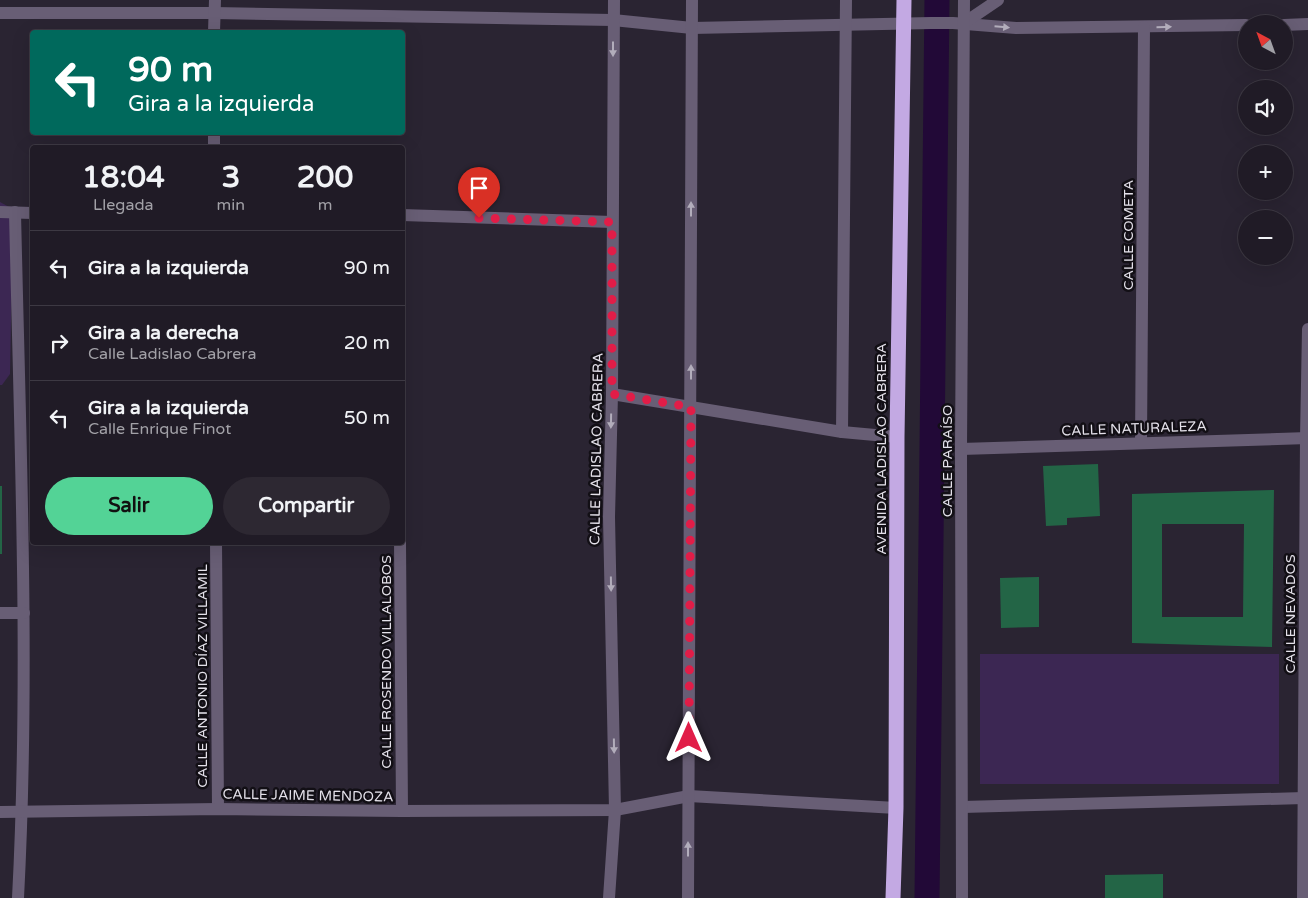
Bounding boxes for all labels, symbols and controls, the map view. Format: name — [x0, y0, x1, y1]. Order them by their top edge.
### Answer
north arrow — [1238, 15, 1292, 70]
map controls — [1238, 15, 1293, 265]
one-way arrow — [994, 23, 1010, 31]
one-way arrow — [1157, 23, 1173, 31]
one-way arrow — [609, 41, 617, 57]
text: 90 m — [128, 49, 213, 91]
icon: left — [45, 50, 110, 115]
button: sound — [1238, 80, 1293, 135]
text: Gira a la izquierda — [128, 91, 314, 117]
button: + — [1238, 145, 1293, 200]
text: 18:04 — [82, 159, 165, 196]
text: 3 — [221, 159, 240, 196]
text: 200 — [297, 159, 353, 196]
pin — [458, 167, 500, 218]
icon: arrive — [465, 174, 493, 202]
street label: CALLE COMETA — [1120, 180, 1137, 290]
text: Llegada — [93, 195, 154, 215]
text: min — [217, 195, 245, 215]
text: m — [318, 195, 332, 215]
one-way arrow — [687, 201, 695, 217]
button: − — [1238, 210, 1293, 265]
icon: left — [45, 254, 73, 282]
text: Gira a la izquierda — [88, 257, 249, 279]
text: 90 m — [344, 257, 390, 279]
text: Gira a la derecha — [88, 322, 239, 344]
icon: right — [45, 329, 73, 357]
text: 20 m — [344, 332, 390, 354]
street label: AVENIDA LADISLAO CABRERA — [873, 343, 890, 555]
text: Calle Ladislao Cabrera — [88, 344, 256, 364]
street label: CALLE LADISLAO CABRERA — [586, 353, 607, 545]
one-way arrow — [687, 364, 695, 380]
text: Gira a la izquierda — [88, 397, 249, 419]
icon: left — [45, 404, 73, 432]
street label: CALLE PARAÍSO — [939, 405, 956, 517]
text: 50 m — [344, 407, 390, 429]
one-way arrow — [607, 413, 615, 429]
street label: CALLE NATURALEZA — [1061, 417, 1207, 440]
text: Calle Enrique Finot — [88, 419, 231, 439]
button: Salir — [45, 477, 213, 535]
button: Compartir — [223, 477, 390, 535]
street label: CALLE NEVADOS — [1282, 554, 1299, 674]
street label: CALLE ROSENDO VILLALOBOS — [378, 555, 395, 769]
street label: CALLE ANTONIO DÍAZ VILLAMIL — [194, 564, 211, 788]
one-way arrow — [607, 576, 615, 592]
position arrow — [662, 711, 714, 763]
one-way arrow — [610, 738, 618, 754]
street label: CALLE JAIME MENDOZA — [222, 786, 394, 805]
one-way arrow — [685, 841, 693, 857]

